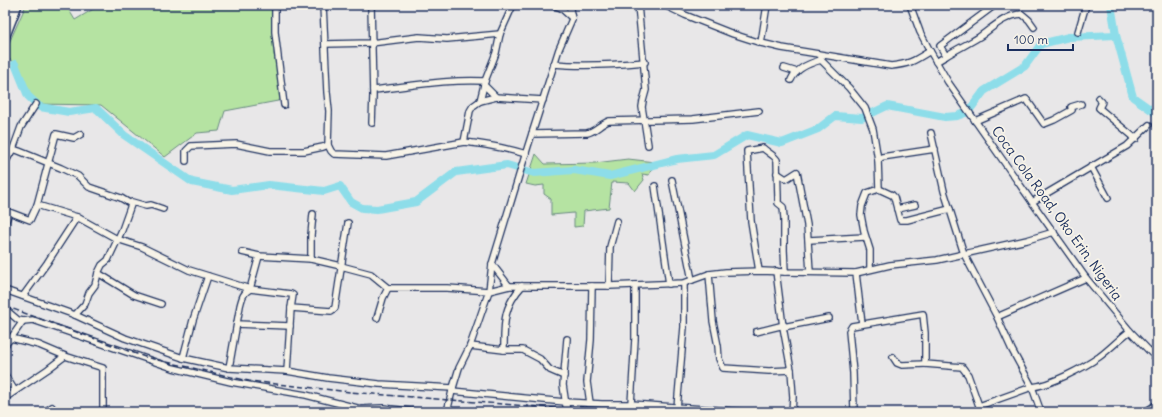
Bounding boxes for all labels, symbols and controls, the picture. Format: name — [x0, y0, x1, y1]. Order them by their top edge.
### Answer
scale bar — [1008, 26, 1073, 52]
text: 100 m — [1014, 32, 1048, 47]
street label: Coca Cola Road, Oko Erin, Nigeria — [988, 122, 1126, 304]

